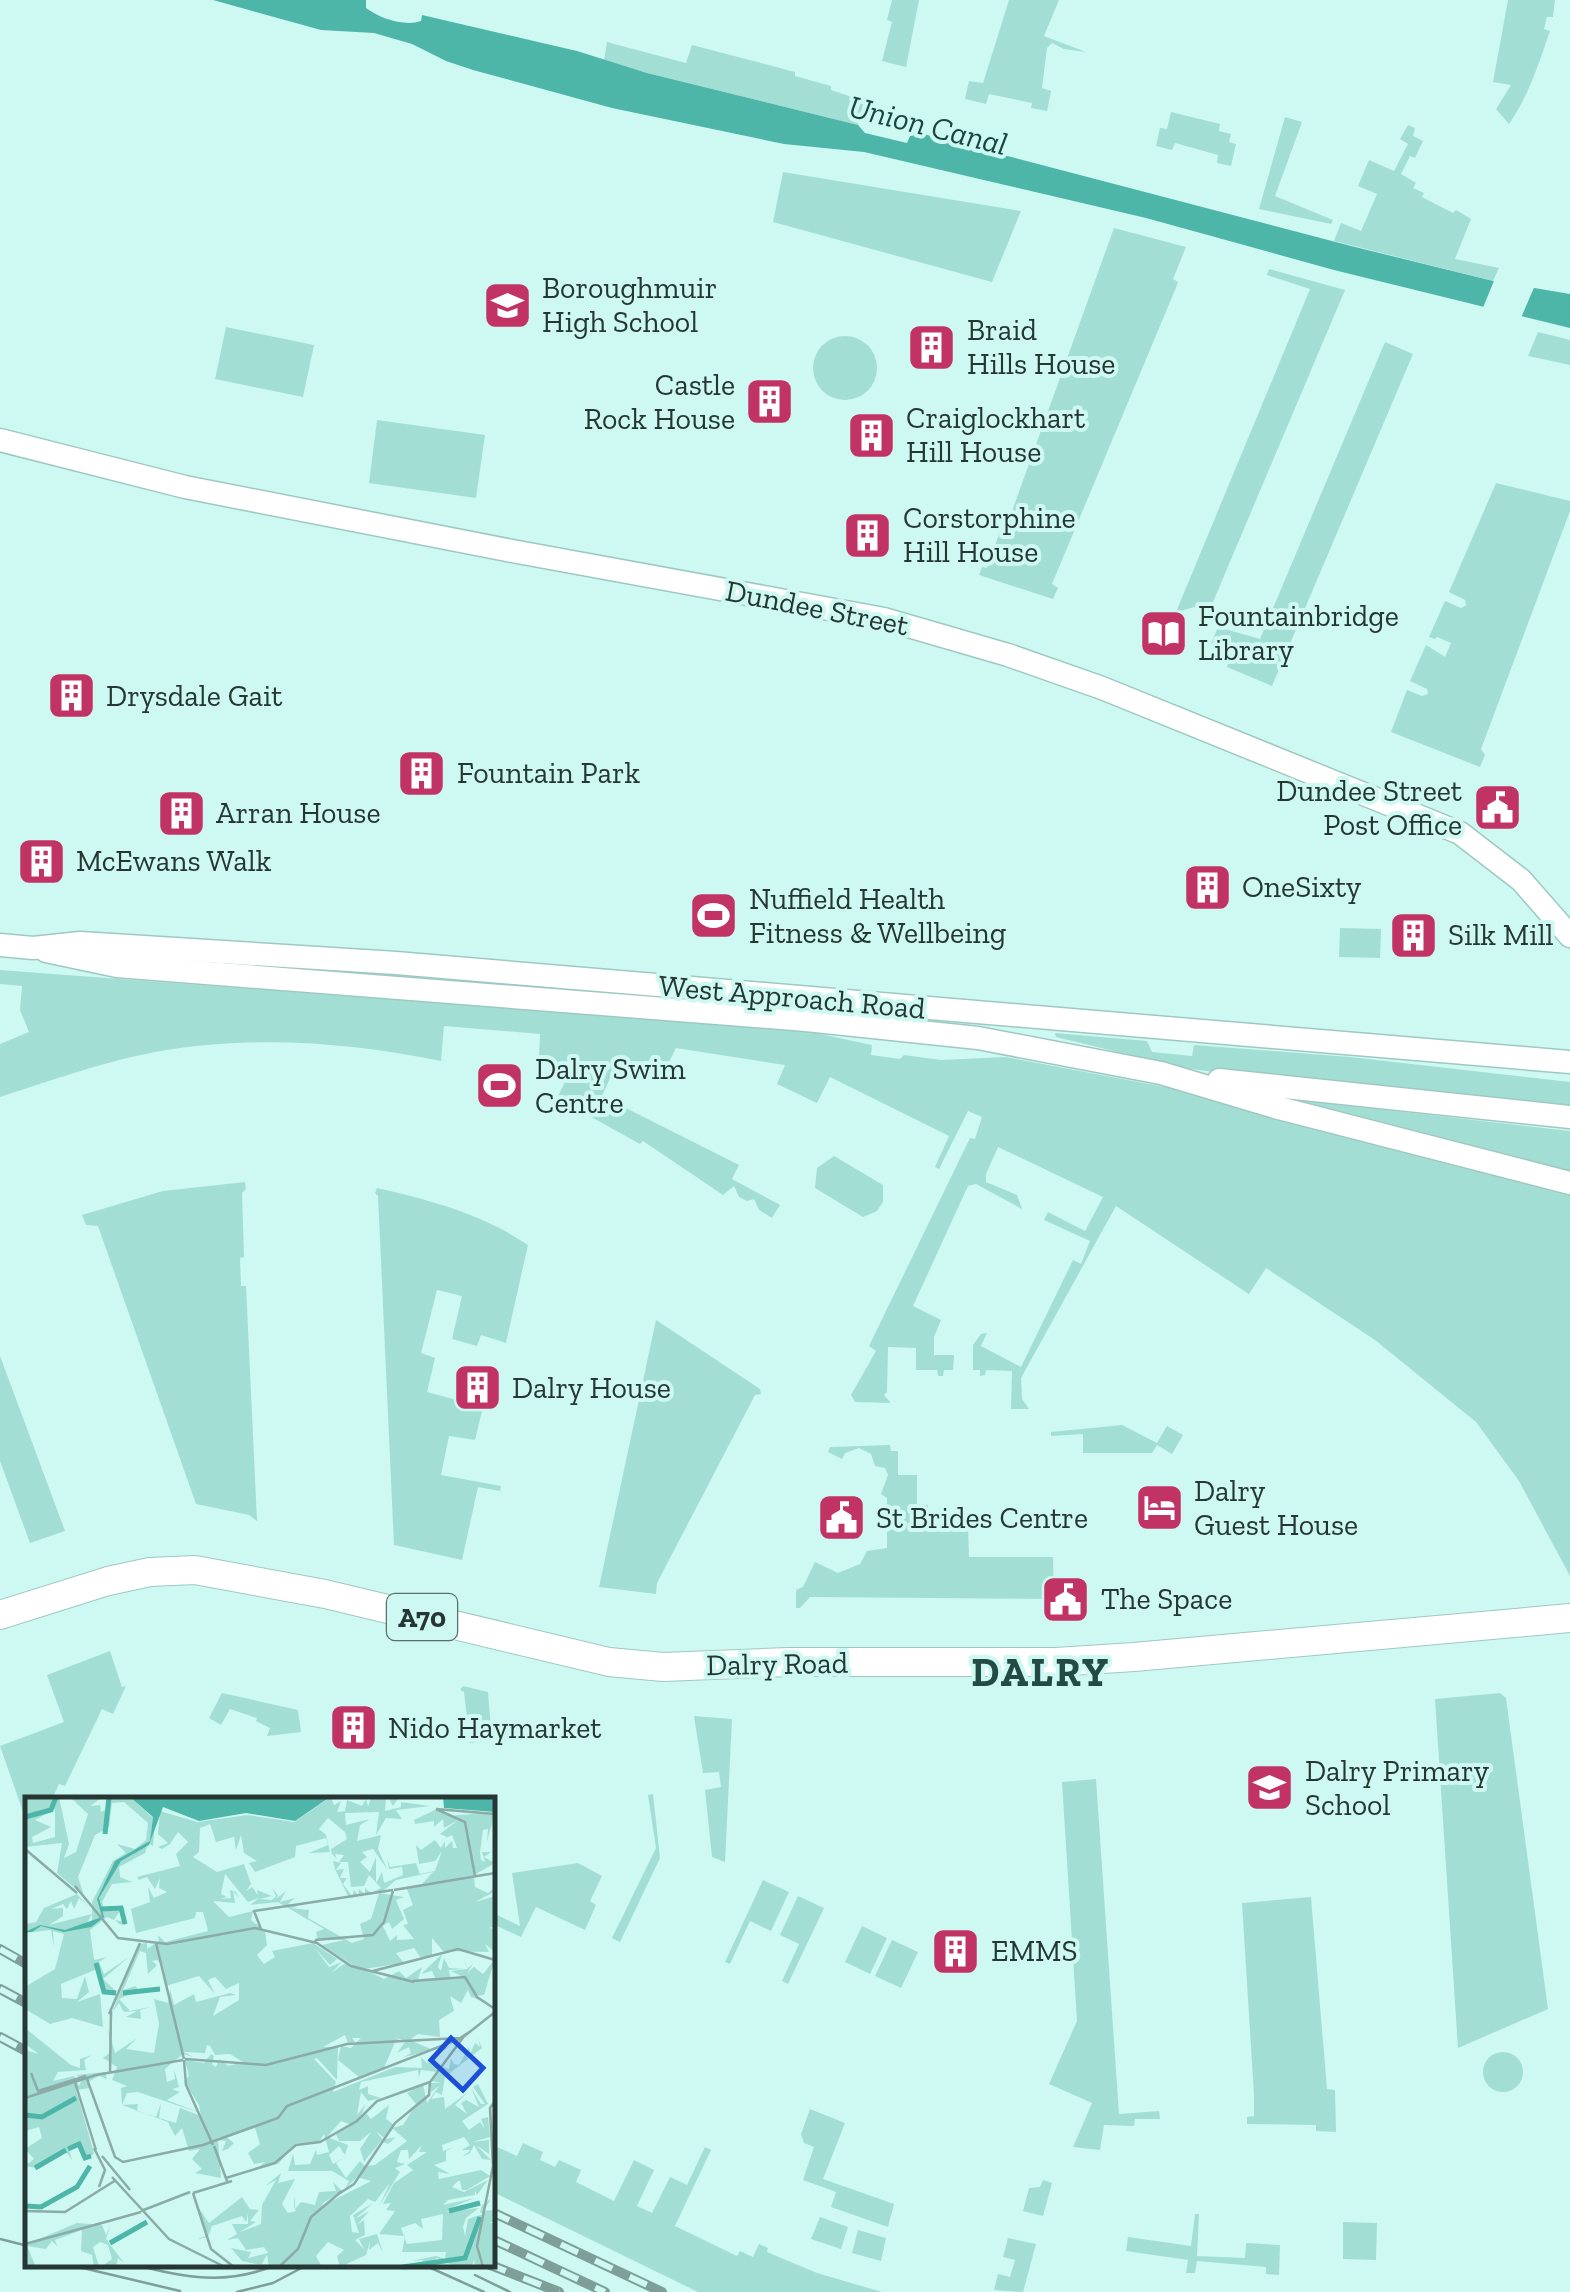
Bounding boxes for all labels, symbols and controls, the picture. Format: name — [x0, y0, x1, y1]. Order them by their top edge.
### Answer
water label: Union Canal — [845, 87, 1011, 163]
place label: Boroughmuir High School — [542, 270, 717, 340]
school or university icon: Boroughmuir High School — [481, 279, 533, 331]
place label: Braid Hills House — [967, 312, 1115, 382]
building icon: Braid Hills House — [906, 321, 958, 373]
place label: Castle Rock House — [584, 367, 735, 437]
building icon: Castle Rock House — [744, 376, 796, 428]
place label: Craiglockhart Hill House — [906, 400, 1085, 470]
building icon: Craiglockhart Hill House — [845, 409, 897, 461]
place label: Corstorphine Hill House — [903, 500, 1076, 570]
building icon: Corstorphine Hill House — [842, 509, 894, 561]
street label: Dundee Street — [722, 573, 912, 643]
place label: Fountainbridge Library — [1198, 598, 1399, 668]
library icon: Fountainbridge Library — [1137, 607, 1189, 659]
building icon: Drysdale Gait — [45, 670, 97, 722]
place label: Drysdale Gait — [106, 678, 282, 714]
building icon: Fountain Park — [396, 747, 448, 799]
place label: Fountain Park — [457, 755, 641, 791]
place label: Dundee Street Post Office — [1276, 773, 1462, 843]
public building icon: Dundee Street Post Office — [1471, 782, 1523, 834]
building icon: Arran House — [155, 787, 207, 839]
place label: Arran House — [216, 795, 381, 831]
building icon: McEwans Walk — [15, 835, 67, 887]
place label: McEwans Walk — [76, 843, 272, 879]
building icon: OneSixty — [1181, 861, 1233, 913]
place label: OneSixty — [1242, 869, 1362, 905]
place label: Nuffield Health Fitness & Wellbeing — [749, 881, 1006, 951]
sports icon: Nuffield Health Fitness & Wellbeing — [688, 890, 740, 942]
building icon: Silk Mill — [1387, 909, 1439, 961]
place label: Silk Mill — [1448, 917, 1554, 953]
street label: West Approach Road — [657, 967, 927, 1027]
place label: Dalry Swim Centre — [535, 1051, 686, 1121]
sports icon: Dalry Swim Centre — [474, 1060, 526, 1112]
building icon: Dalry House — [451, 1362, 503, 1414]
place label: Dalry House — [512, 1370, 671, 1406]
place label: Dalry Guest House — [1194, 1473, 1358, 1543]
hotel icon: Dalry Guest House — [1133, 1482, 1185, 1534]
public building icon: St Brides Centre — [815, 1492, 867, 1544]
place label: St Brides Centre — [876, 1500, 1088, 1536]
public building icon: The Space — [1040, 1573, 1092, 1625]
place label: The Space — [1101, 1581, 1232, 1617]
road number: A70 — [387, 1594, 457, 1640]
street label: Dalry Road — [706, 1645, 849, 1683]
district label: DALRY — [971, 1648, 1111, 1696]
building icon: Nido Haymarket — [327, 1702, 379, 1754]
place label: Nido Haymarket — [388, 1710, 601, 1746]
place label: Dalry Primary School — [1305, 1753, 1490, 1823]
school or university icon: Dalry Primary School — [1244, 1762, 1296, 1814]
inset map — [25, 1797, 495, 2267]
building icon: EMMS — [930, 1925, 982, 1977]
place label: EMMS — [991, 1933, 1078, 1969]

